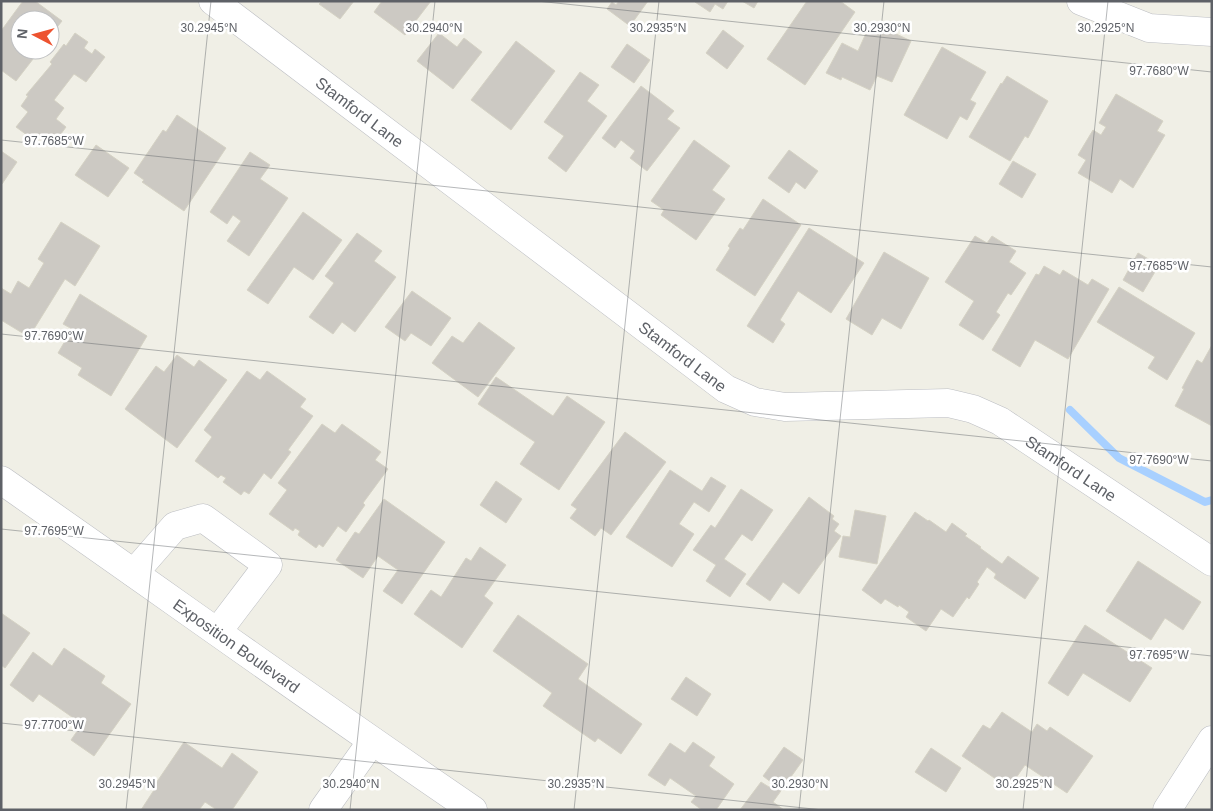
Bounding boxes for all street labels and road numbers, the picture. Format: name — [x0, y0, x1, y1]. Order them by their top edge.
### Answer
street label: Stamford Lane — [313, 74, 407, 151]
street label: Stamford Lane — [636, 318, 730, 395]
street label: Stamford Lane — [1023, 432, 1120, 504]
street label: Exposition Boulevard — [170, 595, 303, 696]

